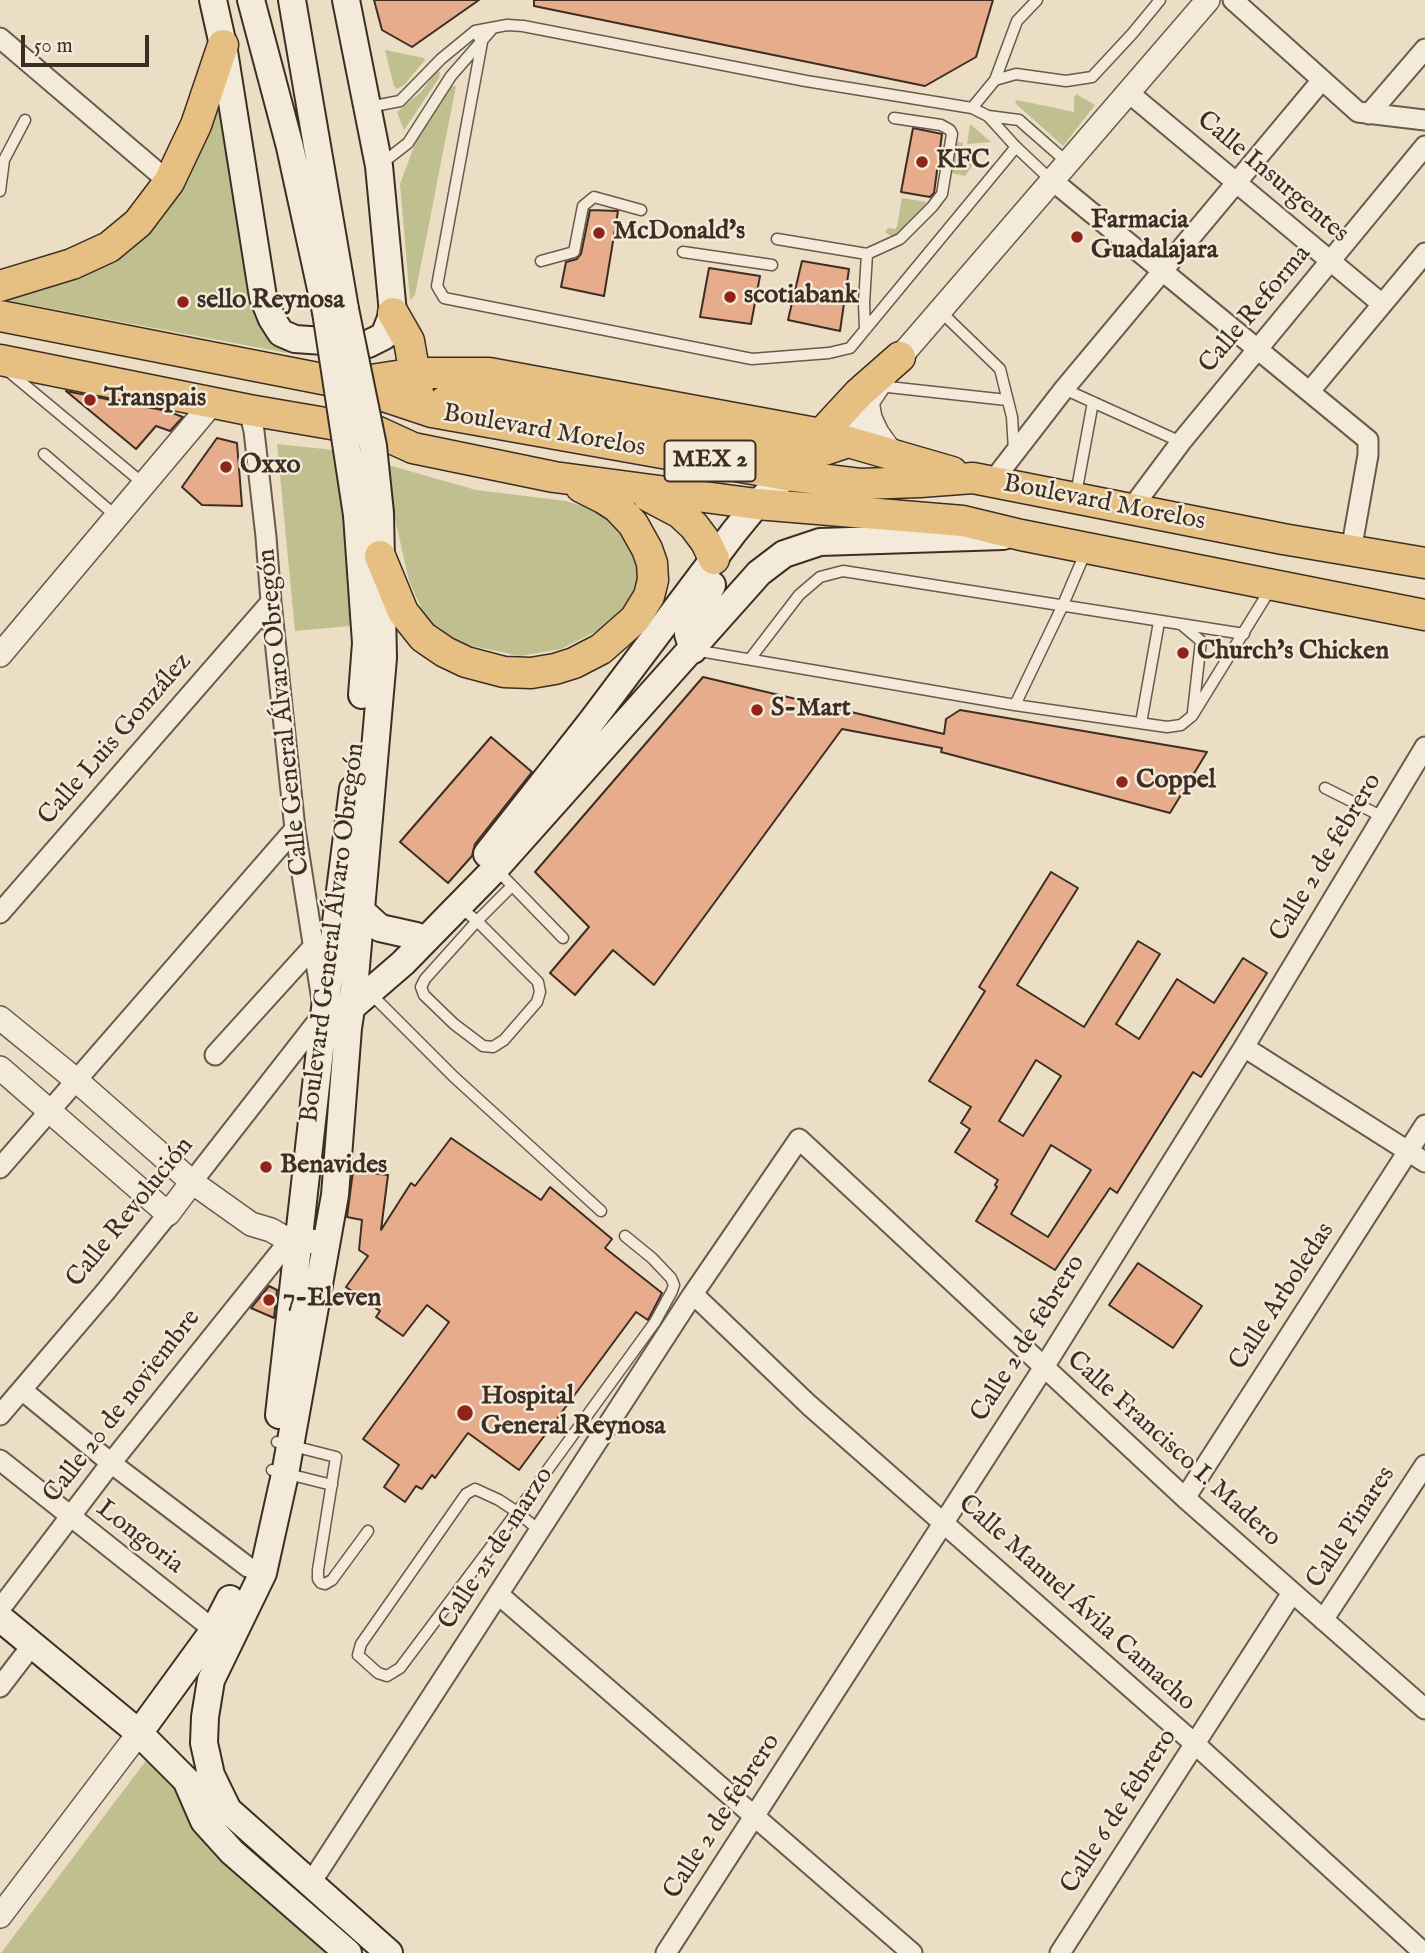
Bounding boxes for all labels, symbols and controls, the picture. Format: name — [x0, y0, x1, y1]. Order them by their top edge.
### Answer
scale bar — [24, 21, 152, 65]
text: 50 m — [34, 33, 73, 60]
street label: Calle Insurgentes — [1190, 105, 1354, 251]
place label: KFC — [936, 146, 990, 178]
marker: KFC — [914, 154, 930, 170]
place label: Farmacia Guadalajara — [1091, 206, 1218, 268]
place label: McDonald's — [613, 217, 745, 249]
marker: McDonald's — [591, 225, 607, 241]
marker: Farmacia Guadalajara — [1069, 229, 1085, 245]
street label: Calle Reforma — [1194, 240, 1318, 380]
place label: scotiabank — [744, 281, 858, 313]
place label: sello Reynosa — [197, 286, 344, 318]
marker: scotiabank — [722, 289, 738, 305]
marker: sello Reynosa — [175, 294, 191, 310]
place label: Transpais — [104, 384, 206, 416]
marker: Transpais — [82, 392, 98, 408]
street label: Boulevard Morelos — [440, 399, 648, 465]
road number: MEX 2 — [664, 440, 756, 482]
place label: Oxxo — [240, 451, 301, 483]
marker: Oxxo — [218, 459, 234, 475]
street label: Boulevard Morelos — [1000, 469, 1208, 539]
street label: Calle General Álvaro Obregón — [252, 547, 318, 877]
place label: Church's Chicken — [1197, 637, 1389, 669]
marker: Church's Chicken — [1175, 645, 1191, 661]
street label: Calle Luis González — [33, 648, 199, 832]
place label: S-Mart — [771, 694, 851, 726]
marker: S-Mart — [749, 702, 765, 718]
street label: Boulevard General Álvaro Obregón — [295, 741, 373, 1125]
place label: Coppel — [1136, 766, 1216, 798]
street label: Calle 2 de febrero — [1264, 768, 1390, 948]
marker: Coppel — [1114, 774, 1130, 790]
street label: Calle Revolución — [61, 1131, 201, 1295]
place label: Benavides — [280, 1151, 387, 1183]
marker: Benavides — [258, 1159, 274, 1175]
street label: Calle Arboledas — [1224, 1217, 1342, 1377]
street label: Calle 2 de febrero — [965, 1250, 1093, 1428]
place label: 7-Eleven — [283, 1284, 381, 1316]
marker: 7-Eleven — [261, 1292, 277, 1308]
street label: Calle 20 de noviembre — [38, 1304, 208, 1510]
street label: Calle Francisco I. Madero — [1059, 1345, 1287, 1555]
place label: Hospital General Reynosa — [481, 1382, 666, 1444]
marker: Hospital General Reynosa — [455, 1403, 475, 1423]
street label: Calle Pinares — [1301, 1461, 1403, 1595]
street label: Calle 21 de marzo — [433, 1462, 561, 1636]
street label: Calle Manuel Ávila Camacho — [951, 1489, 1201, 1719]
street label: Longoria — [89, 1494, 189, 1582]
street label: Calle 6 de febrero — [1055, 1724, 1185, 1900]
street label: Calle 2 de febrero — [658, 1728, 788, 1906]

